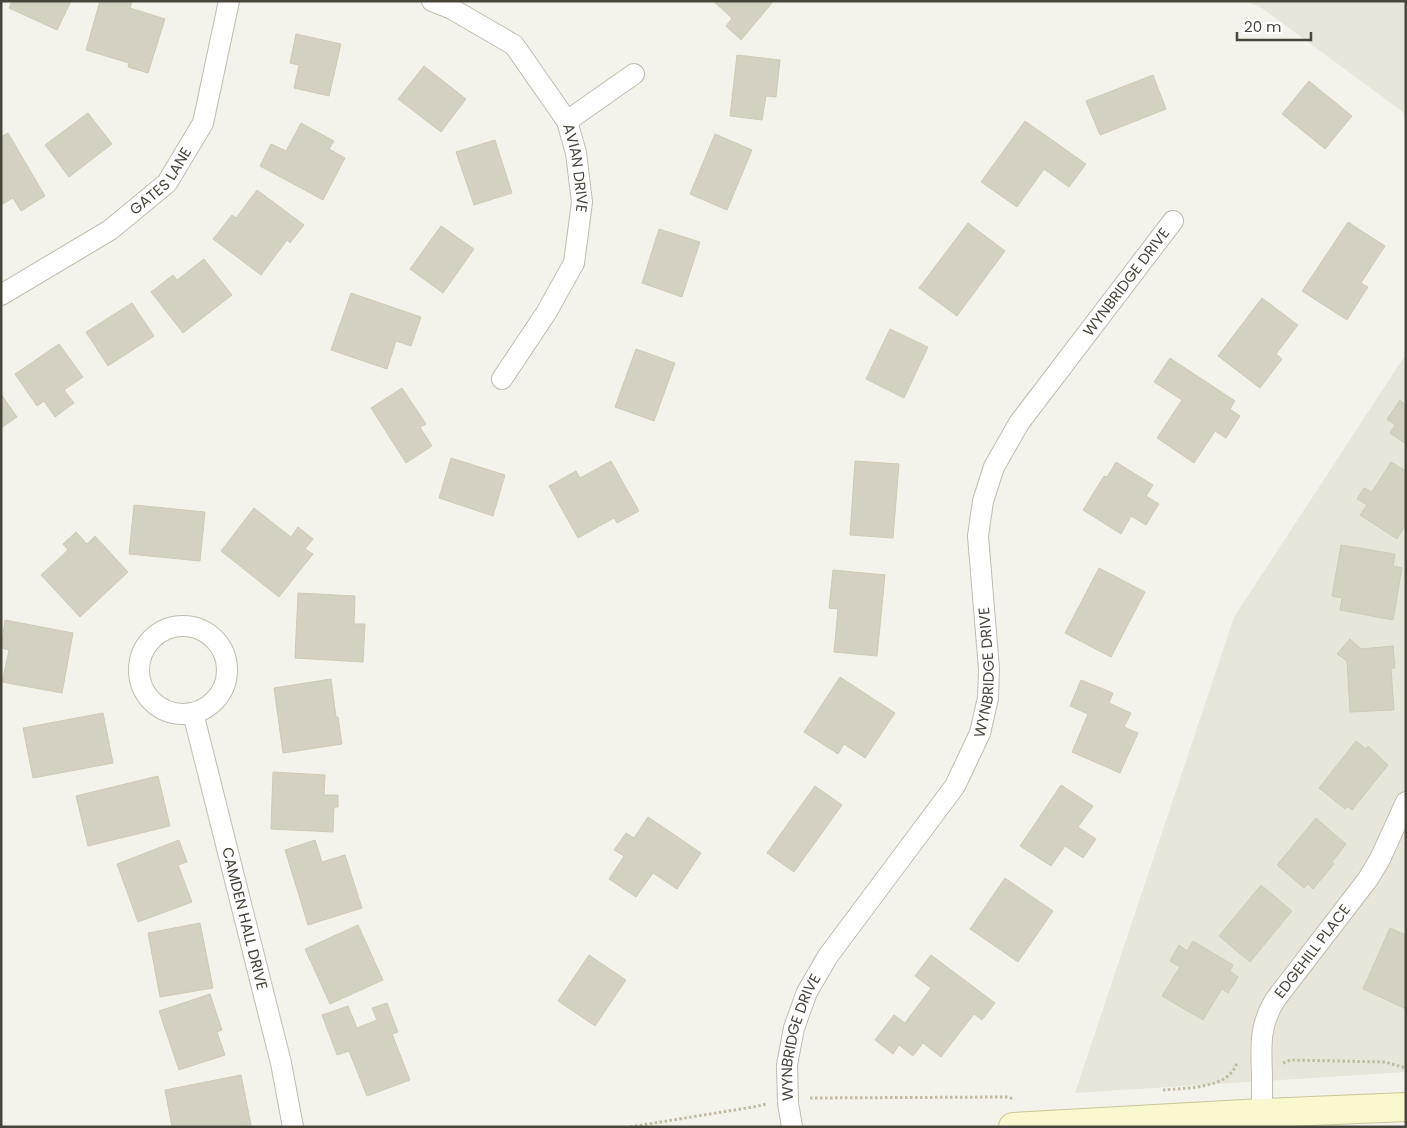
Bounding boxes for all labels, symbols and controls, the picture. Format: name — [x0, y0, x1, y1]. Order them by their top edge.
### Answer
scale bar — [1237, 10, 1311, 42]
text: 20 m — [1244, 16, 1282, 37]
street label: AVIAN DRIVE — [558, 121, 593, 214]
street label: GATES LANE — [125, 143, 196, 220]
street label: WYNBRIDGE DRIVE — [1078, 223, 1174, 340]
street label: WYNBRIDGE DRIVE — [968, 606, 999, 740]
street label: CAMDEN HALL DRIVE — [217, 845, 273, 992]
street label: EDGEHILL PLACE — [1269, 900, 1355, 1002]
street label: WYNBRIDGE DRIVE — [776, 970, 825, 1101]

